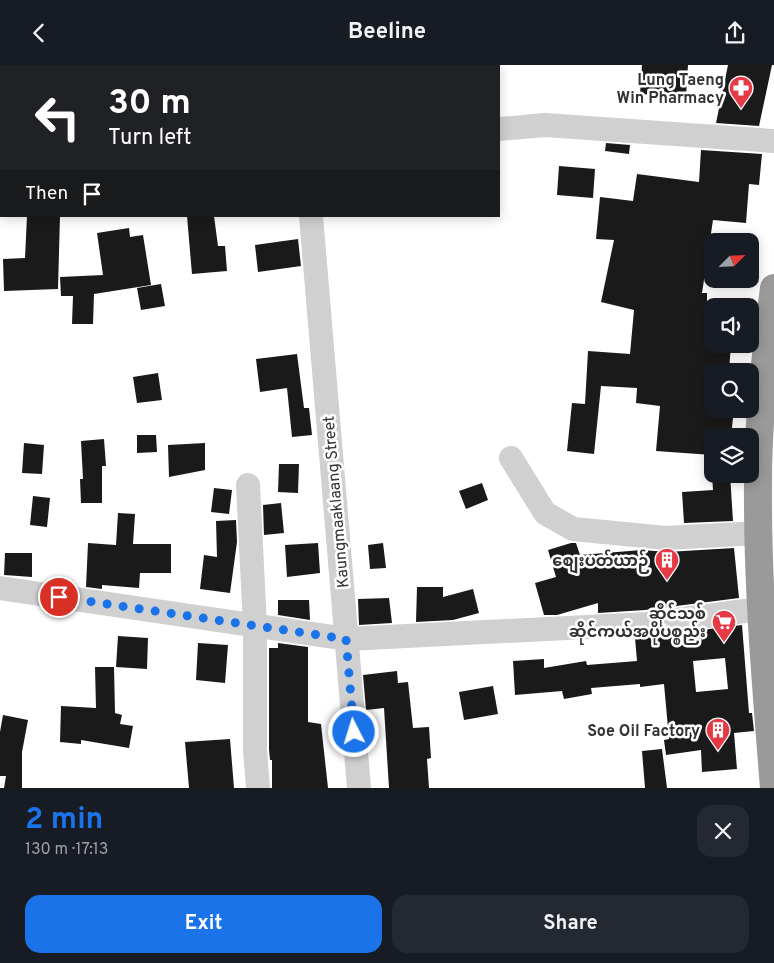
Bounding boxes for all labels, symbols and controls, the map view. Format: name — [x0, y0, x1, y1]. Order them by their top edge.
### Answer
icon: back — [25, 19, 53, 47]
text: Beeline — [348, 19, 426, 46]
icon: share — [721, 19, 749, 47]
place label: Lung Taeng Win Pharmacy — [617, 71, 724, 109]
pharmacy icon: Lung Taeng Win Pharmacy — [728, 75, 754, 109]
text: 30 m — [108, 82, 191, 126]
icon: left — [25, 85, 90, 150]
text: Turn left — [108, 125, 191, 152]
icon: arrive — [78, 180, 106, 208]
text: Then — [25, 182, 68, 206]
north arrow — [704, 233, 759, 287]
map controls — [704, 233, 759, 483]
button: sound — [704, 298, 759, 353]
button: search — [704, 363, 759, 418]
street label: Kaungmaaklaang Street — [320, 415, 354, 589]
button: layers — [704, 428, 759, 483]
building icon: စျေးပတ်ယာဉ် — [654, 547, 680, 581]
place label: စျေးပတ်ယာဉ် — [552, 549, 650, 574]
pin — [38, 576, 80, 618]
icon: arrive — [45, 583, 73, 611]
place label: ဆိုင်သစ် ဆိုင်ကယ်အပိုပစ္စည်း — [569, 602, 706, 645]
supermarket icon: ဆိုင်သစ် ဆိုင်ကယ်အပိုပစ္စည်း — [711, 609, 737, 643]
position arrow — [327, 705, 379, 757]
building icon: Soe Oil Factory — [705, 717, 731, 751]
place label: Soe Oil Factory — [587, 722, 700, 742]
text: 2 min — [25, 802, 103, 839]
button: close — [697, 805, 749, 857]
text: 130 m · 17:13 — [25, 840, 108, 860]
button: Exit — [25, 895, 382, 953]
button: Share — [392, 895, 749, 953]

